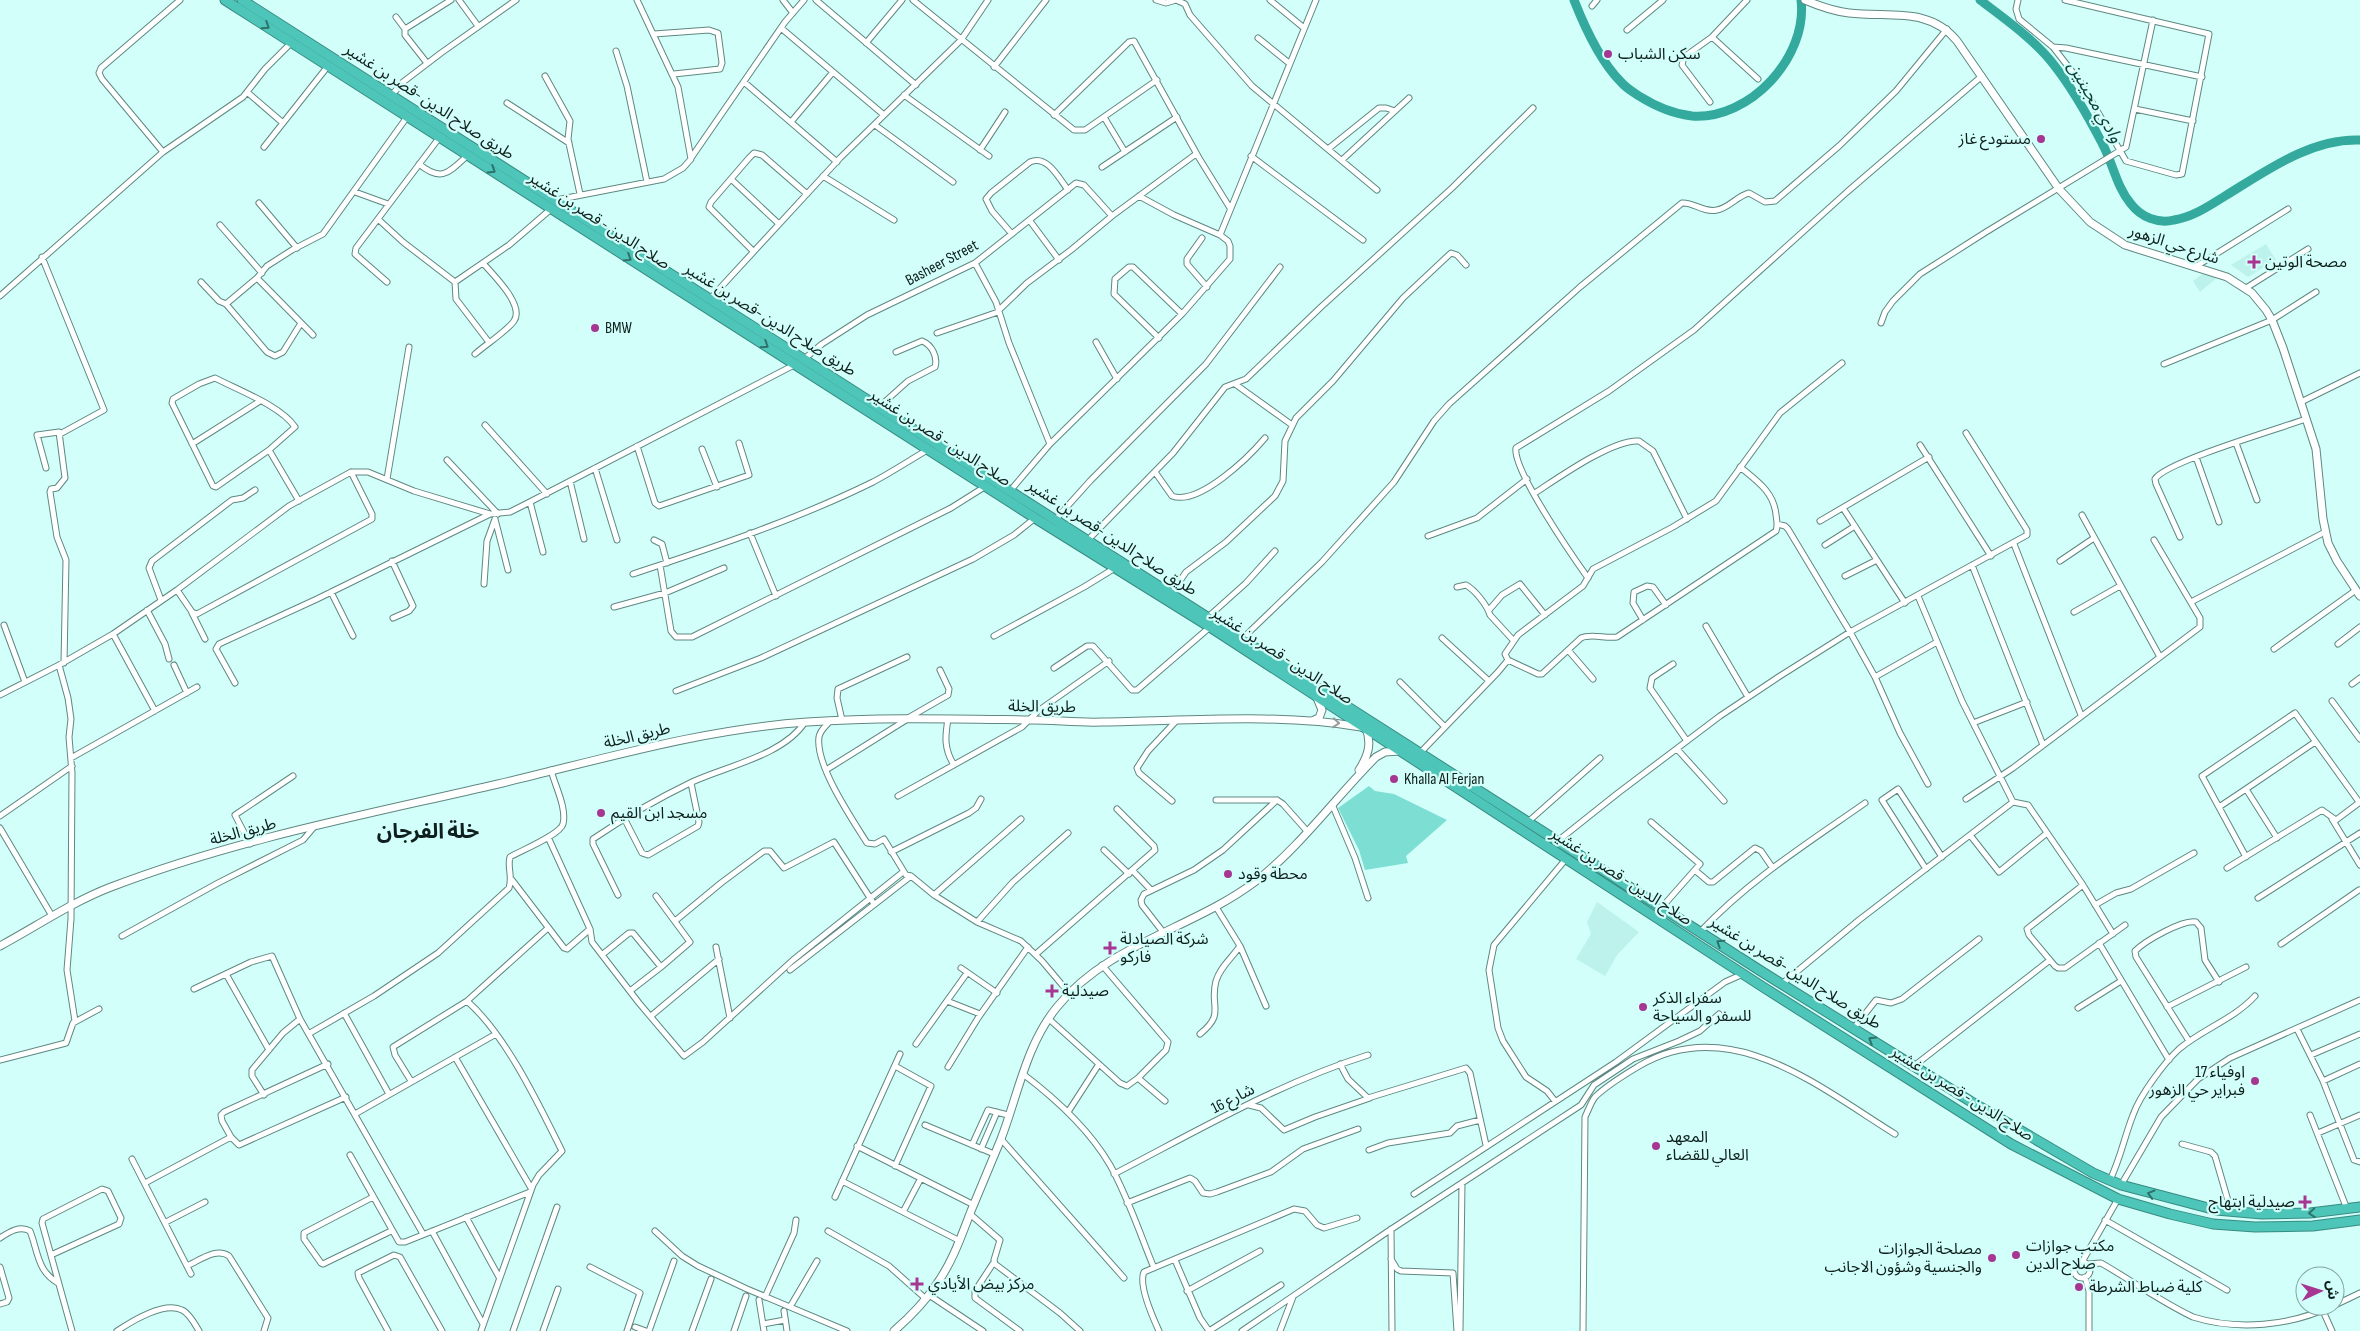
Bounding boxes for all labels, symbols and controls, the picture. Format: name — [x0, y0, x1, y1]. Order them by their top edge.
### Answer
one-way arrow — [261, 20, 270, 30]
street label: طريق صلاح الدين -قصر بن غشير — [339, 39, 518, 166]
place label: سكن الشباب — [1618, 45, 1701, 64]
marker: سكن الشباب — [1602, 48, 1614, 60]
water label: وادي مجينين — [2060, 57, 2127, 148]
place label: مستودع غاز — [1958, 130, 2031, 151]
marker: مستودع غاز — [2035, 133, 2047, 145]
one-way arrow — [486, 164, 495, 173]
street label: صلاح الدين - قصر بن غشير — [523, 168, 673, 275]
street label: شارع حي الزهور — [2125, 221, 2222, 270]
street label: Basheer Street — [902, 236, 982, 290]
one-way arrow — [623, 251, 632, 261]
place label: مصحة الوتين — [2265, 253, 2347, 272]
marker: مصحة الوتين — [2247, 255, 2261, 269]
street label: طريق صلاح الدين -قصر بن غشير — [679, 259, 859, 383]
place label: BMW — [605, 319, 633, 338]
marker: BMW — [589, 322, 601, 334]
one-way arrow — [760, 339, 769, 349]
street label: صلاح الدين - قصر بن غشير — [864, 385, 1014, 492]
street label: طريق صلاح الدين -قصر بن غشير — [1022, 475, 1201, 602]
street label: صلاح الدين - قصر بن غشير — [1206, 603, 1356, 710]
street label: طريق الخلة — [1008, 697, 1076, 717]
one-way arrow — [1333, 718, 1341, 729]
street label: طريق الخلة — [602, 719, 672, 753]
place label: Khalla Al Ferjan — [1404, 770, 1484, 789]
marker: Khalla Al Ferjan — [1388, 773, 1400, 785]
place label: مسجد ابن القيم — [611, 804, 707, 825]
marker: مسجد ابن القيم — [595, 807, 607, 819]
street label: طريق الخلة — [208, 814, 278, 850]
district label: خلة الفرجان — [377, 819, 479, 844]
street label: صلاح الدين - قصر بن غشير — [1545, 824, 1695, 931]
place label: محطة وقود — [1238, 865, 1308, 884]
marker: محطة وقود — [1222, 868, 1234, 880]
street label: طريق صلاح الدين -قصر بن غشير — [1704, 912, 1884, 1036]
place label: شركة الصيادلة فاركو — [1120, 930, 1209, 967]
one-way arrow — [1717, 940, 1726, 950]
marker: شركة الصيادلة فاركو — [1104, 942, 1116, 954]
place label: صيدلية — [1062, 982, 1109, 1001]
marker: صيدلية — [1046, 985, 1058, 997]
place label: سفراء الذكر للسفر و السياحة — [1652, 989, 1751, 1026]
marker: سفراء الذكر للسفر و السياحة — [1637, 1001, 1649, 1013]
one-way arrow — [1869, 1037, 1878, 1046]
street label: صلاح الدين - قصر بن غشير — [1885, 1042, 2037, 1147]
place label: اوفياء 17 فبراير حي الزهور — [2148, 1063, 2245, 1101]
marker: اوفياء 17 فبراير حي الزهور — [2249, 1075, 2261, 1087]
street label: شارع 16 — [1208, 1080, 1259, 1120]
place label: المعهد العالي للقضاء — [1666, 1128, 1749, 1166]
marker: المعهد العالي للقضاء — [1650, 1140, 1662, 1152]
one-way arrow — [2147, 1189, 2156, 1200]
place label: صيدلية ابتهاج — [2209, 1193, 2295, 1214]
marker: صيدلية ابتهاج — [2299, 1196, 2311, 1208]
one-way arrow — [2307, 1207, 2315, 1218]
place label: مكتب جوازات صلاح الدين — [2026, 1237, 2114, 1276]
place label: مصلحة الجوازات والجنسية وشؤون الاجانب — [1824, 1240, 1982, 1277]
marker: مكتب جوازات صلاح الدين — [2010, 1249, 2022, 1261]
marker: مصلحة الجوازات والجنسية وشؤون الاجانب — [1986, 1252, 1998, 1264]
north arrow — [2295, 1266, 2345, 1316]
place label: مركز بيض الأيادي — [928, 1275, 1034, 1295]
marker: مركز بيض الأيادي — [910, 1277, 924, 1291]
place label: كلية ضباط الشرطة — [2089, 1278, 2203, 1297]
text: ش — [2323, 1280, 2342, 1300]
marker: كلية ضباط الشرطة — [2073, 1281, 2085, 1293]

